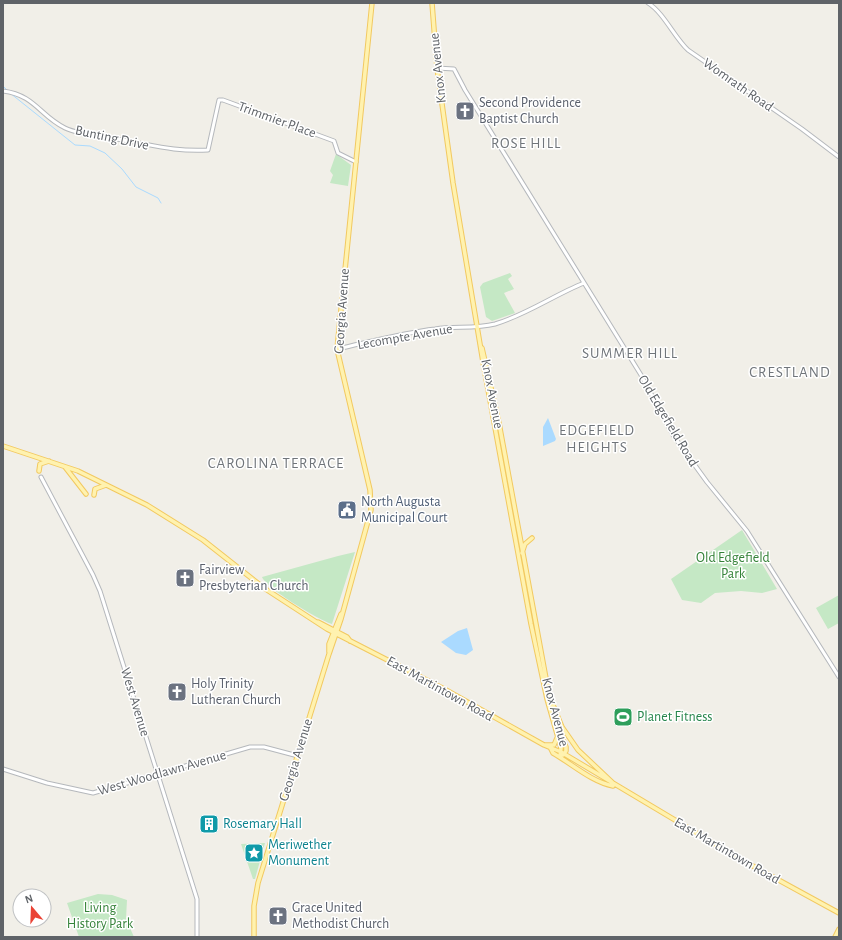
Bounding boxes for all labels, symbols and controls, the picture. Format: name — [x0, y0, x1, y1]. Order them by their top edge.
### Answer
street label: Knox Avenue — [427, 32, 449, 104]
street label: Womrath Road — [700, 56, 776, 114]
place label: Second Providence Baptist Church — [479, 96, 581, 126]
street label: Trimmier Place — [236, 99, 318, 141]
church icon: Second Providence Baptist Church — [454, 100, 476, 122]
street label: Bunting Drive — [74, 123, 150, 153]
district label: ROSE HILL — [491, 136, 561, 151]
street label: Georgia Avenue — [332, 268, 352, 354]
street label: Lecompte Avenue — [356, 322, 454, 352]
district label: SUMMER HILL — [582, 346, 678, 361]
street label: Knox Avenue — [478, 358, 506, 430]
district label: CRESTLAND — [749, 365, 831, 380]
street label: Old Edgefield Road — [635, 373, 701, 469]
district label: EDGEFIELD HEIGHTS — [559, 423, 635, 455]
district label: CAROLINA TERRACE — [208, 456, 344, 471]
place label: North Augusta Municipal Court — [361, 495, 448, 525]
public building icon: North Augusta Municipal Court — [336, 499, 358, 521]
park label: Old Edgefield Park — [696, 551, 770, 581]
place label: Fairview Presbyterian Church — [199, 563, 308, 593]
church icon: Fairview Presbyterian Church — [174, 567, 196, 589]
street label: East Martintown Road — [384, 654, 496, 724]
street label: West Avenue — [118, 666, 152, 738]
street label: Knox Avenue — [539, 676, 571, 748]
place label: Holy Trinity Lutheran Church — [191, 677, 281, 707]
church icon: Holy Trinity Lutheran Church — [166, 681, 188, 703]
sports icon: Planet Fitness — [612, 706, 634, 728]
place label: Planet Fitness — [637, 710, 713, 724]
street label: Georgia Avenue — [277, 717, 315, 803]
street label: West Woodlawn Avenue — [96, 748, 228, 798]
building icon: Rosemary Hall — [198, 813, 220, 835]
street label: East Martintown Road — [672, 815, 782, 887]
place label: Rosemary Hall — [223, 817, 302, 831]
place label: Meriwether Monument — [268, 838, 332, 868]
place icon: Meriwether Monument — [243, 842, 265, 864]
north arrow — [12, 888, 52, 928]
text: N — [23, 893, 34, 905]
park label: Living History Park — [67, 901, 134, 931]
place label: Grace United Methodist Church — [292, 901, 389, 931]
church icon: Grace United Methodist Church — [267, 905, 289, 927]

